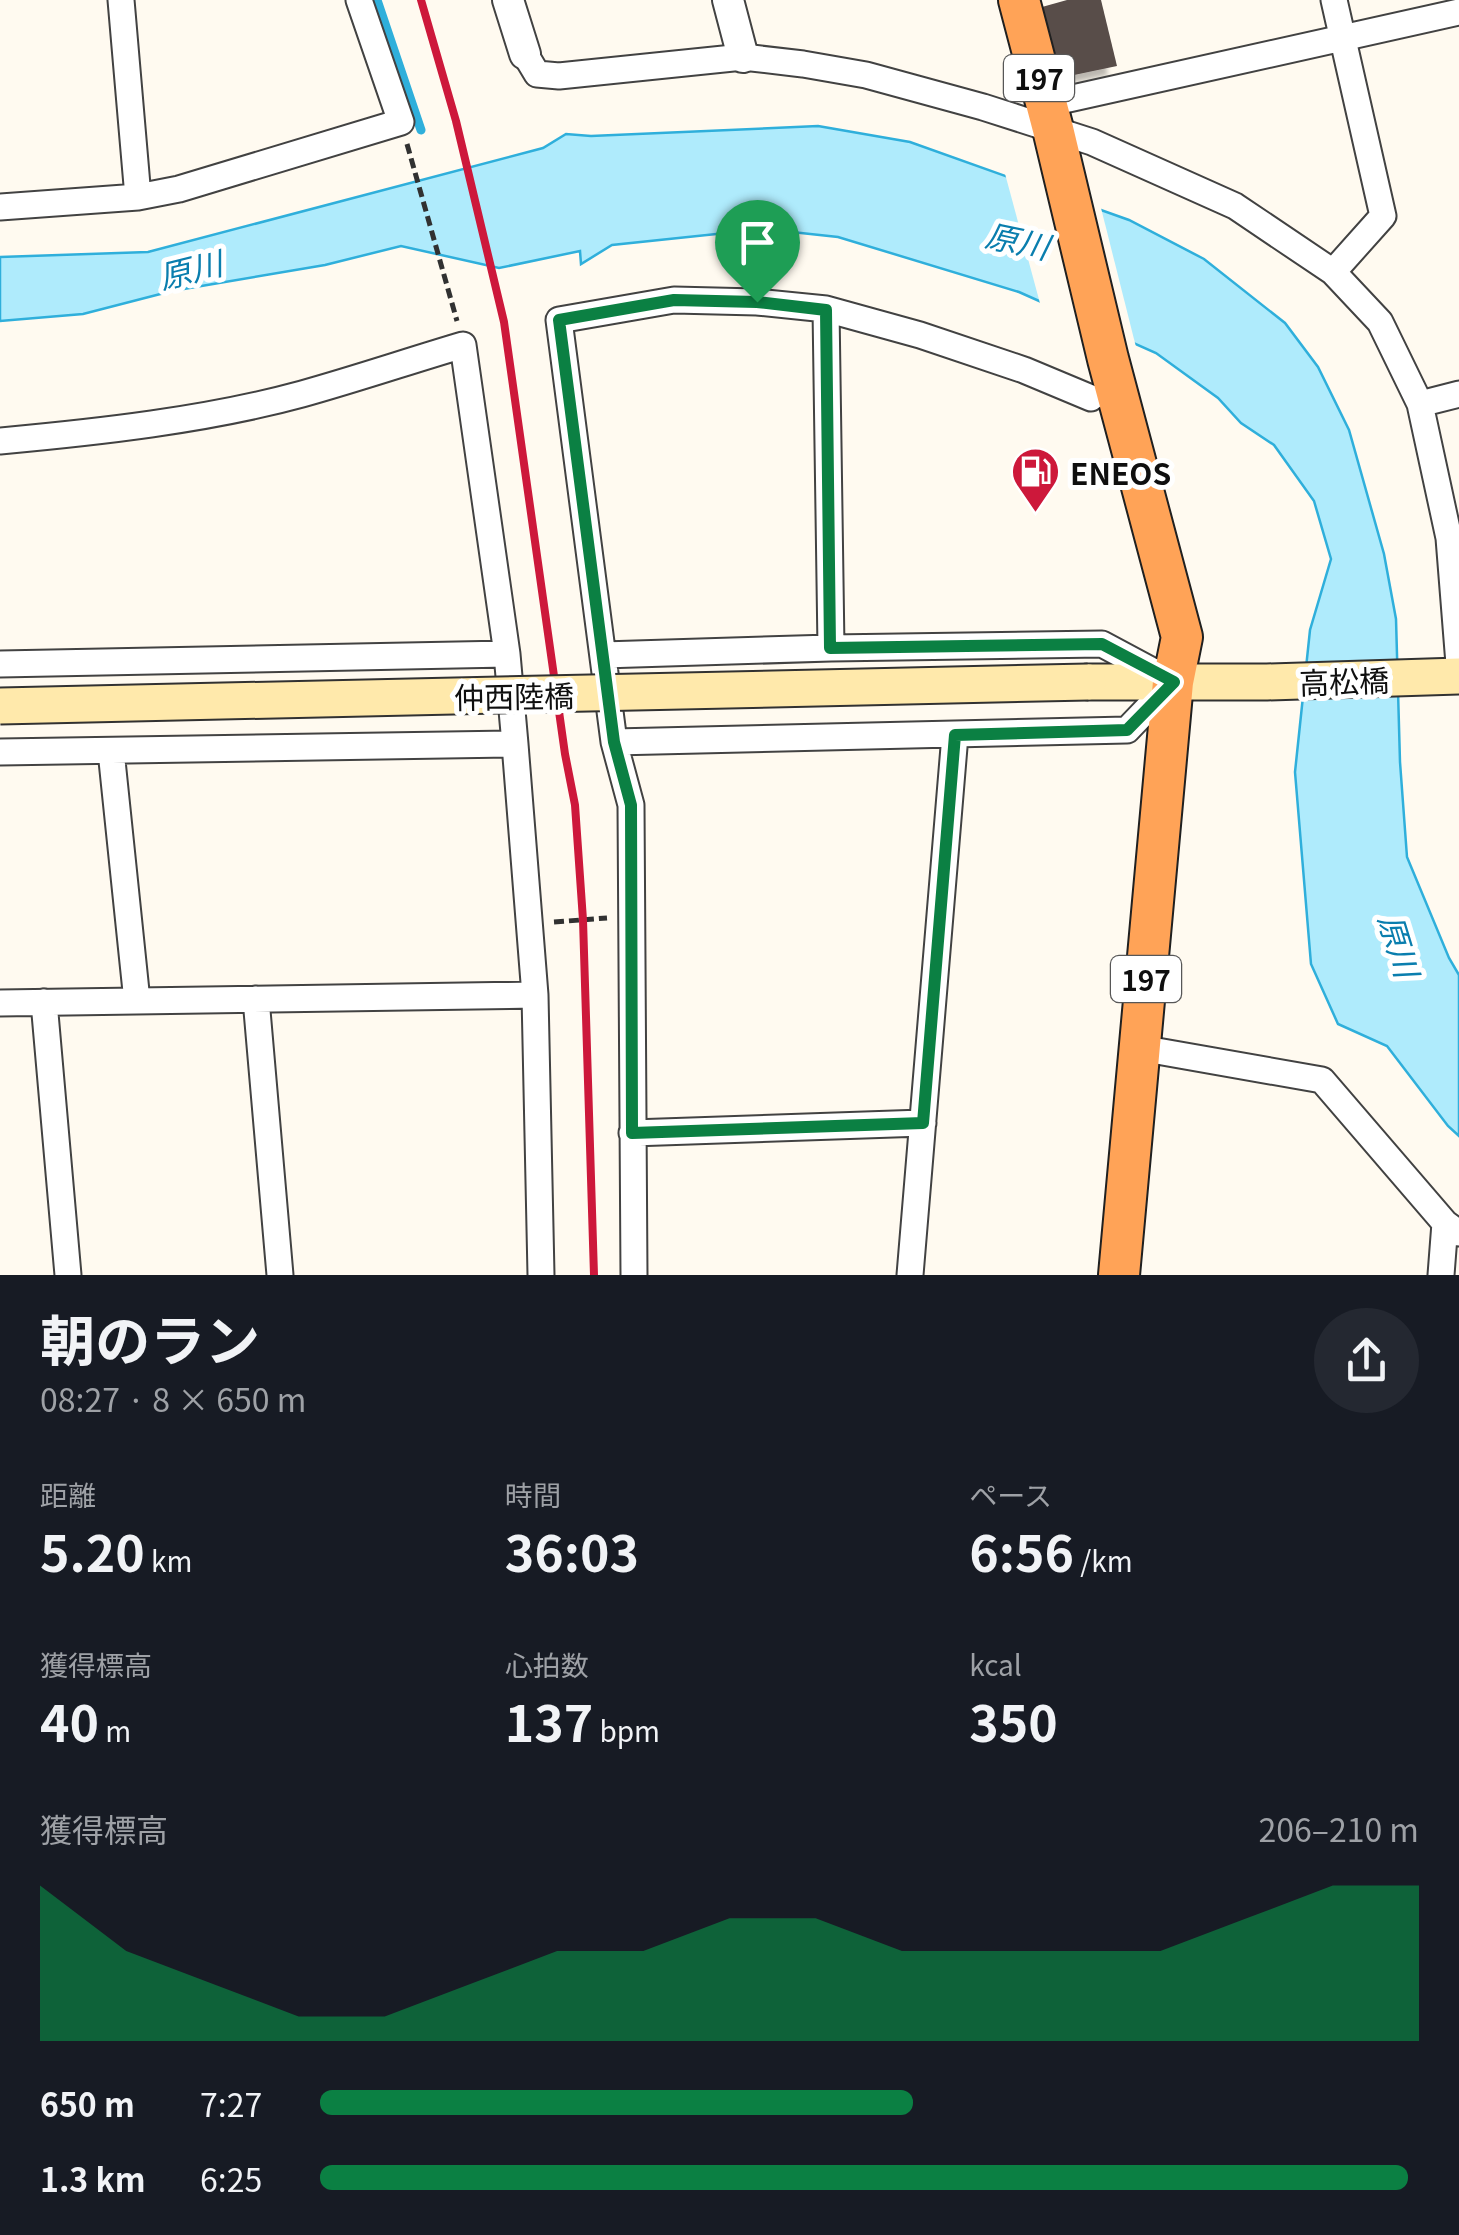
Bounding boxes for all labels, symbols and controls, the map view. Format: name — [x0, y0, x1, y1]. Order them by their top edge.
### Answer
road number: 197 — [1004, 55, 1074, 101]
pin — [715, 200, 800, 303]
water label: 原川 — [982, 210, 1057, 269]
icon: arrive — [730, 215, 785, 270]
water label: 原川 — [153, 237, 230, 298]
fuel station icon: ENEOS — [1009, 446, 1061, 514]
place label: ENEOS — [1070, 450, 1171, 494]
street label: 高松橋 — [1298, 656, 1390, 704]
street label: 仲西陸橋 — [454, 672, 574, 718]
water label: 原川 — [1370, 908, 1433, 985]
road number: 197 — [1111, 956, 1181, 1002]
text: 朝のラン — [40, 1297, 260, 1377]
button: share — [1314, 1308, 1419, 1413]
text: 08:27 · 8 × 650 m — [40, 1375, 306, 1421]
text: 距離 — [40, 1474, 96, 1514]
text: 時間 — [505, 1474, 561, 1514]
text: ペース — [969, 1474, 1052, 1514]
text: 5.20 — [40, 1514, 145, 1586]
text: 36:03 — [505, 1514, 639, 1586]
text: 6:56 — [969, 1514, 1074, 1586]
text: km — [145, 1540, 192, 1580]
text: /km — [1074, 1540, 1133, 1580]
text: 獲得標高 — [40, 1644, 152, 1684]
text: 心拍数 — [505, 1644, 589, 1684]
text: kcal — [969, 1644, 1022, 1684]
text: 40 — [40, 1684, 99, 1756]
text: 137 — [505, 1684, 593, 1756]
text: 350 — [969, 1684, 1058, 1756]
text: m — [99, 1710, 131, 1750]
text: bpm — [593, 1710, 660, 1750]
text: 獲得標高 — [40, 1805, 168, 1851]
text: 206–210 m — [1258, 1805, 1419, 1851]
text: 650 m — [40, 2080, 135, 2126]
text: 7:27 — [200, 2080, 262, 2126]
text: 1.3 km — [40, 2155, 146, 2201]
text: 6:25 — [200, 2155, 262, 2201]

